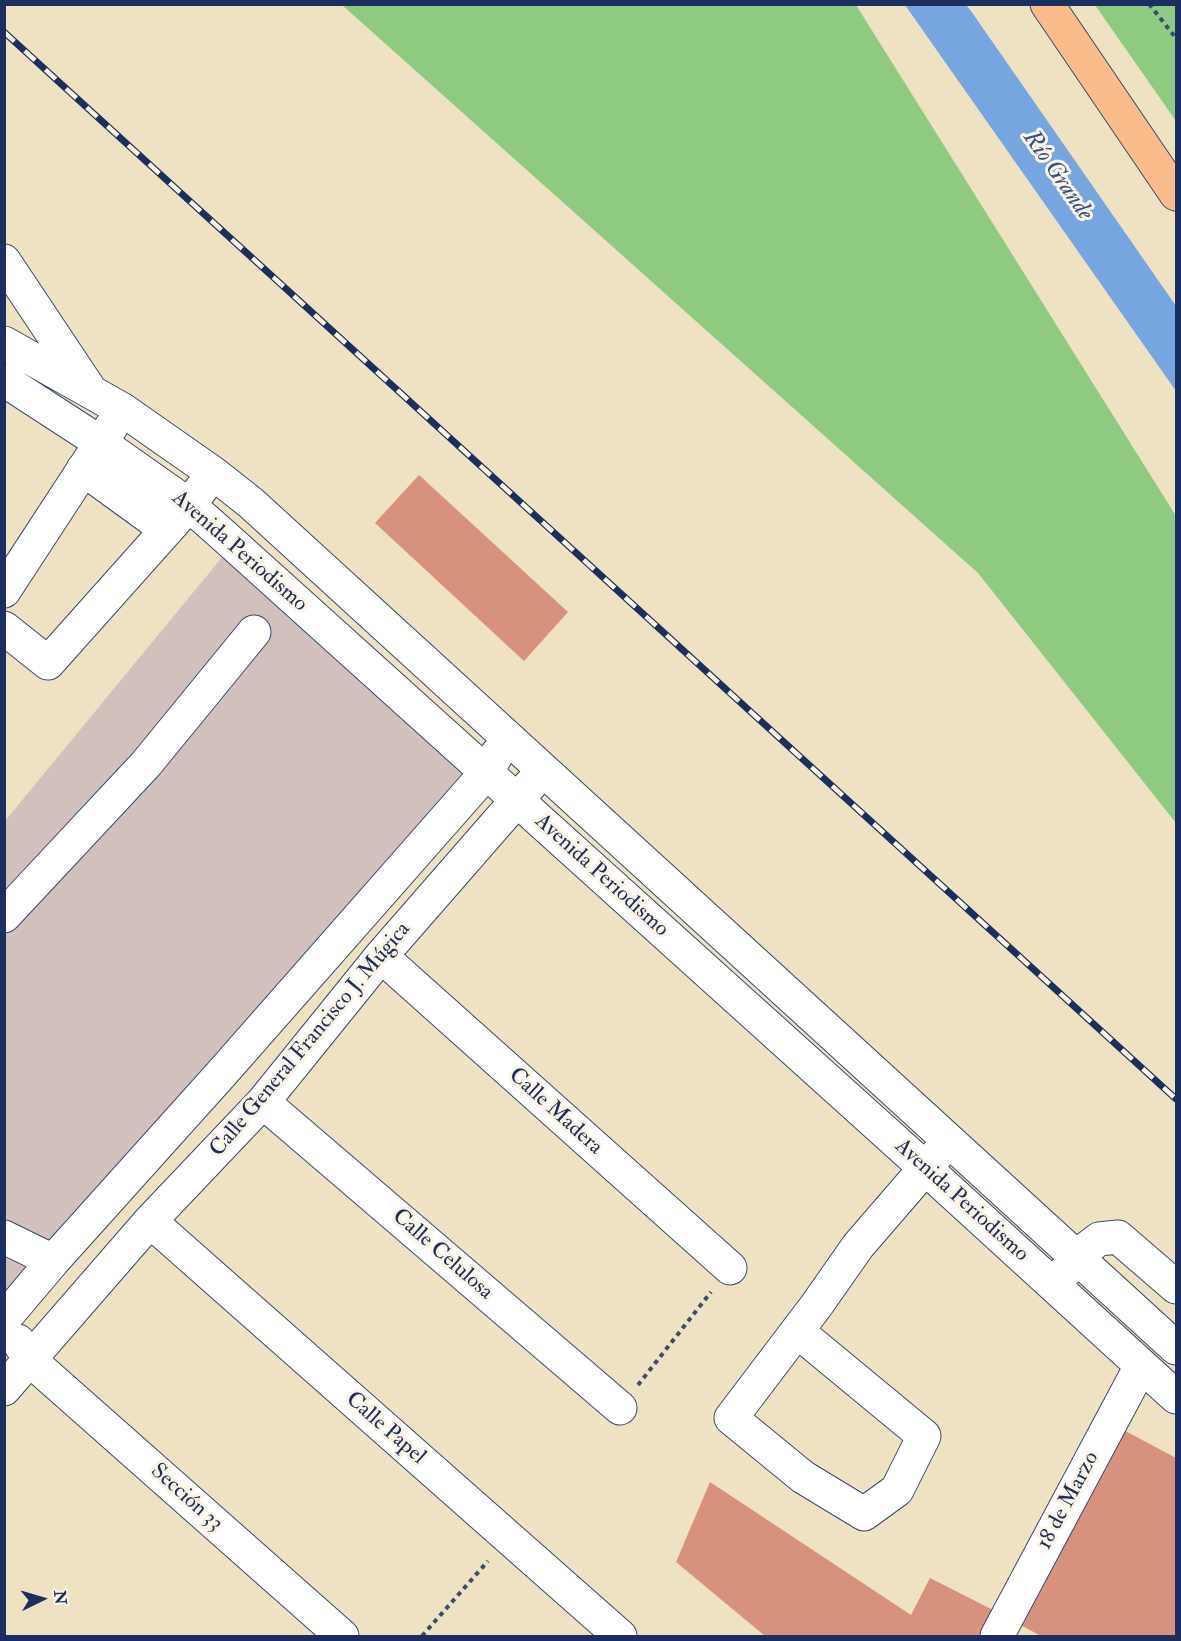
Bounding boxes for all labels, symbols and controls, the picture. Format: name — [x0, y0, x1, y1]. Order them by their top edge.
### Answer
water label: Río Grande — [1016, 125, 1098, 227]
street label: Avenida Periodismo — [166, 486, 312, 618]
street label: Avenida Periodismo — [529, 809, 673, 943]
street label: Calle General Francisco J. Múgica — [205, 917, 417, 1163]
street label: Calle Madera — [502, 1063, 608, 1161]
street label: Avenida Periodismo — [889, 1134, 1033, 1268]
street label: Calle Celulosa — [386, 1204, 498, 1306]
street label: Calle Papel — [340, 1387, 430, 1471]
street label: 18 de Marzo — [1032, 1448, 1106, 1554]
street label: Sección 33 — [144, 1459, 228, 1537]
north arrow — [12, 1569, 72, 1629]
text: N — [49, 1589, 71, 1605]

